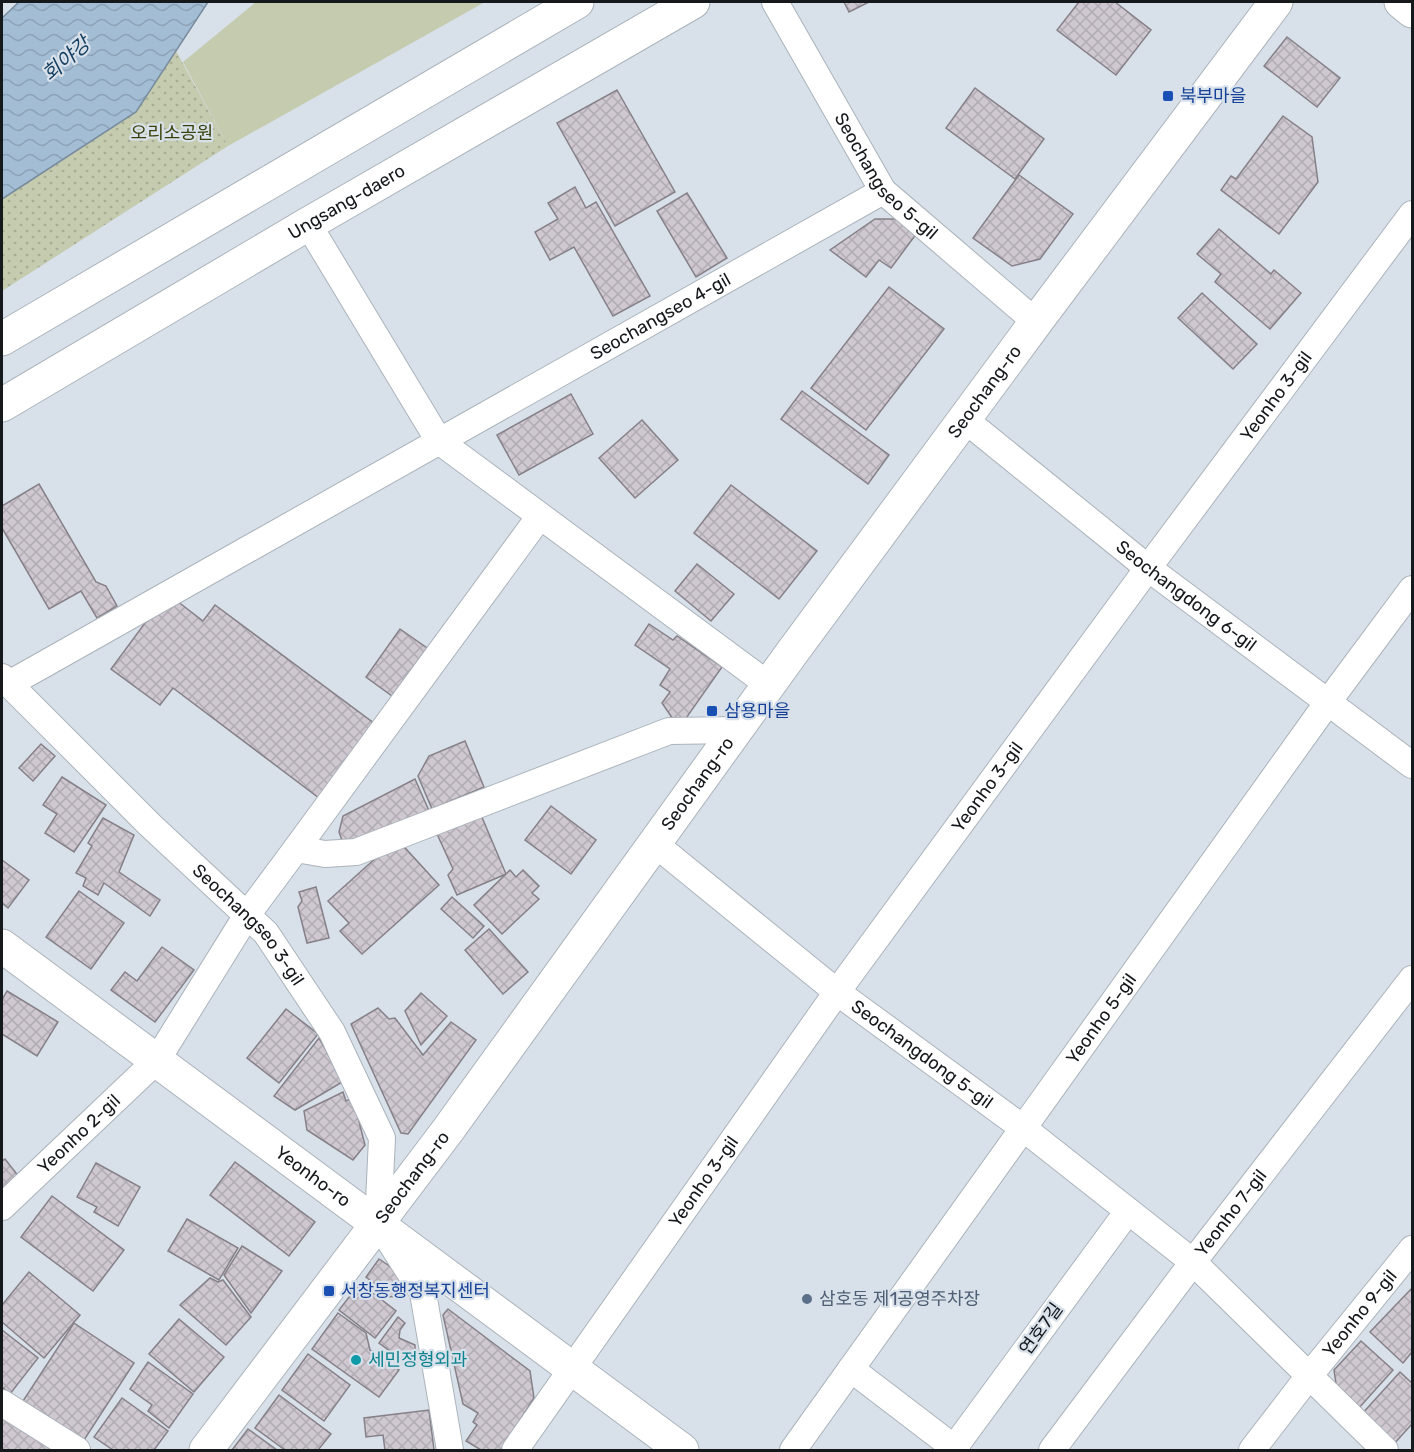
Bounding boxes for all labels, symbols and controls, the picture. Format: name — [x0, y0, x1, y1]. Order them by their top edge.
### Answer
water label: 회야강 — [37, 30, 97, 86]
place label: 북부마을 — [1180, 85, 1246, 107]
marker: 북부마을 — [1161, 89, 1175, 103]
street label: Seochangseo 5-gil — [830, 109, 942, 244]
park label: 오리소공원 — [131, 122, 213, 144]
street label: Ungsang-daero — [284, 159, 409, 244]
street label: Seochangseo 4-gil — [586, 268, 735, 365]
street label: Seochang-ro — [943, 341, 1026, 442]
street label: Yeonho 3-gil — [1236, 347, 1317, 445]
street label: Seochangdong 6-gil — [1112, 536, 1261, 656]
place label: 삼용마을 — [724, 700, 790, 722]
marker: 삼용마을 — [705, 704, 719, 718]
street label: Seochang-ro — [656, 733, 739, 835]
street label: Yeonho 3-gil — [947, 738, 1028, 836]
street label: Seochangseo 3-gil — [188, 859, 309, 990]
street label: Yeonho 5-gil — [1062, 969, 1141, 1068]
street label: Seochangdong 5-gil — [847, 995, 997, 1113]
street label: Yeonho 2-gil — [33, 1090, 125, 1178]
street label: Seochang-ro — [370, 1127, 454, 1228]
street label: Yeonho 3-gil — [664, 1132, 743, 1231]
street label: Yeonho-ro — [271, 1141, 355, 1212]
street label: Yeonho 7-gil — [1190, 1165, 1271, 1261]
street label: Yeonho 9-gil — [1318, 1265, 1402, 1361]
place label: 서창동행정복지센터 — [341, 1280, 490, 1302]
marker: 서창동행정복지센터 — [322, 1284, 336, 1298]
place label: 삼호동 제1공영주차장 — [819, 1288, 980, 1310]
marker: 삼호동 제1공영주차장 — [800, 1292, 814, 1306]
street label: 연호7길 — [1015, 1299, 1067, 1359]
place label: 세민정형외과 — [368, 1349, 468, 1371]
marker: 세민정형외과 — [349, 1353, 363, 1367]

